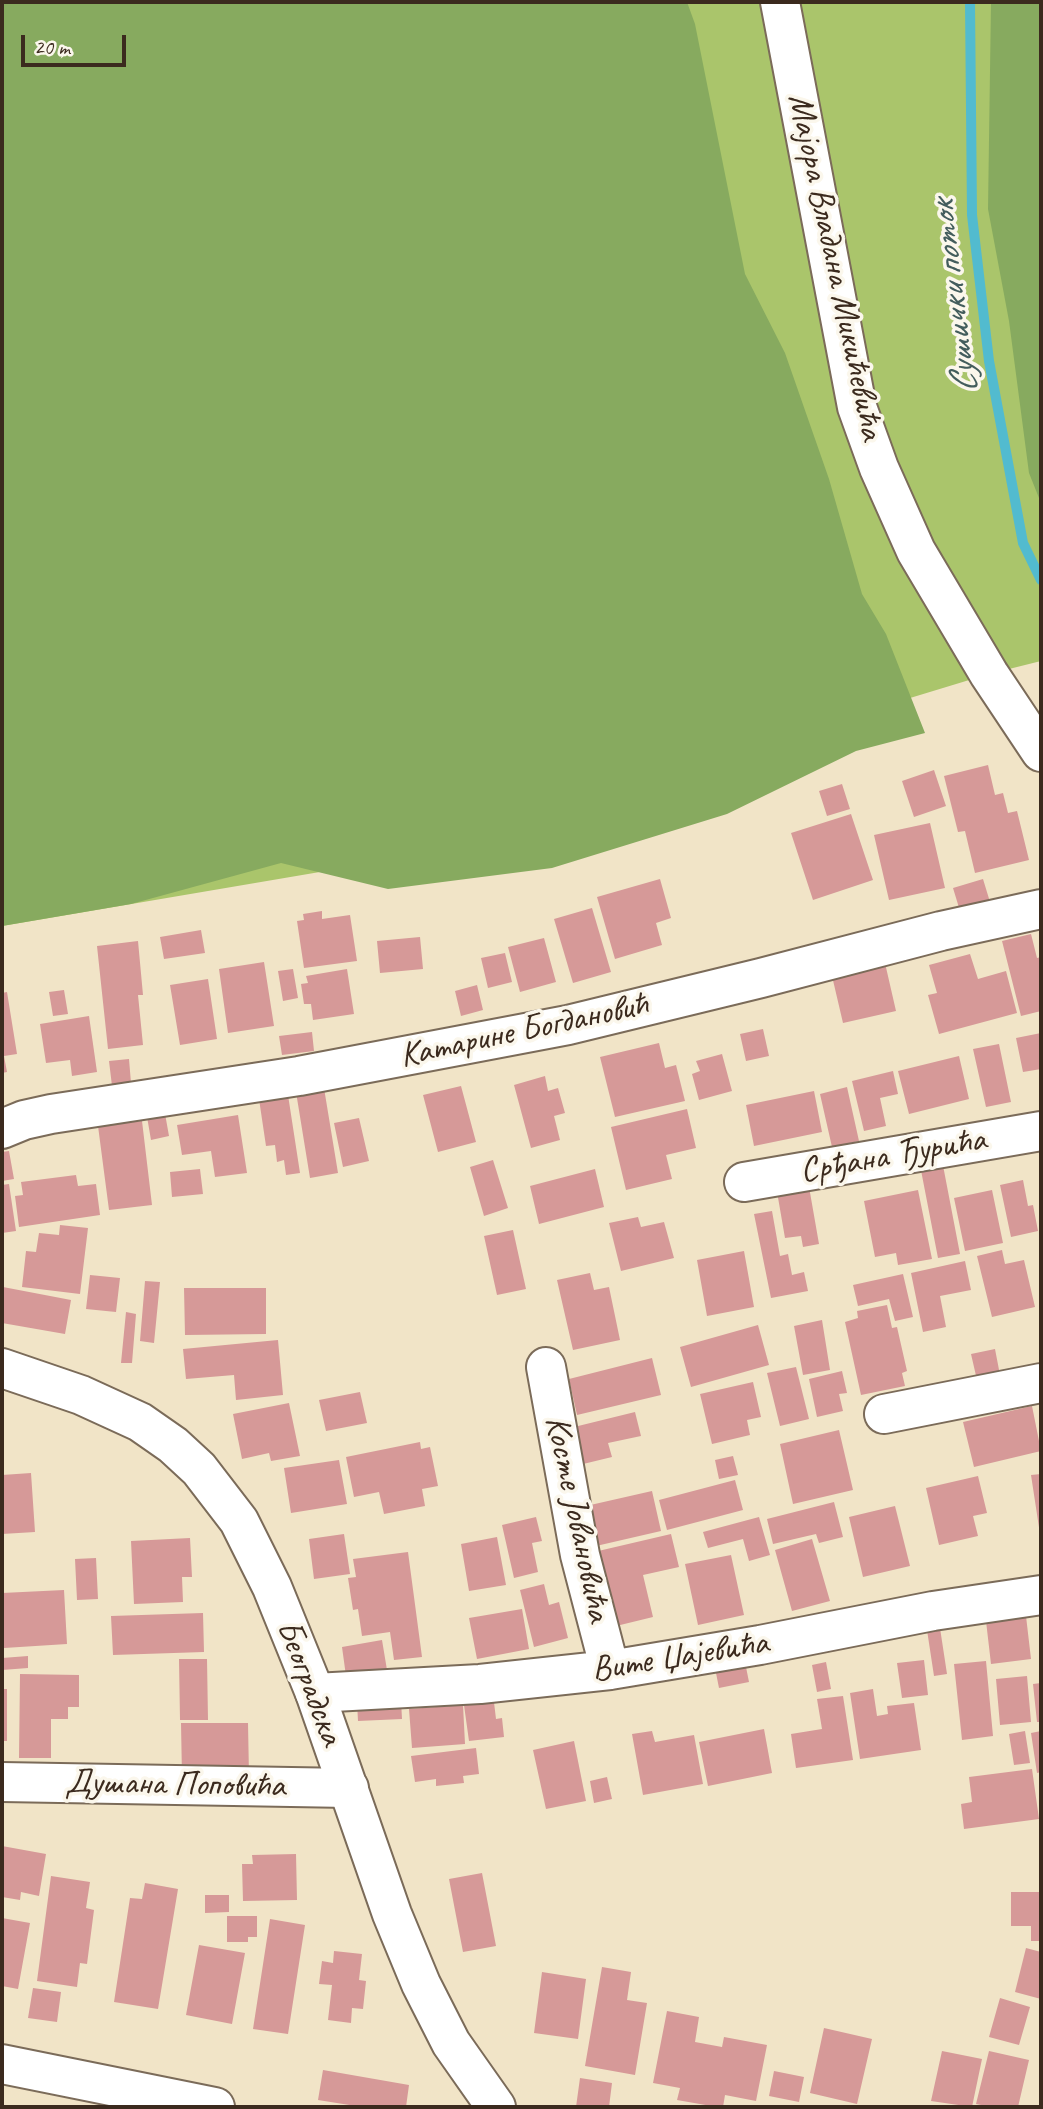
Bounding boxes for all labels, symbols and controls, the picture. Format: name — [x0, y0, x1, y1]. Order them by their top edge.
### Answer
scale bar — [24, 21, 130, 65]
text: 20 m — [34, 34, 70, 60]
street label: Мајора Владана Микићевића — [778, 90, 892, 444]
water label: Сушички поток — [921, 198, 989, 396]
street label: Катарине Богдановић — [396, 984, 652, 1078]
street label: Срђана Ђурића — [797, 1119, 989, 1193]
street label: Косте Јовановића — [535, 1412, 619, 1626]
street label: Београдска — [266, 1614, 352, 1752]
street label: Вите Џајевића — [589, 1622, 771, 1692]
street label: Душана Поповића — [65, 1762, 285, 1808]

